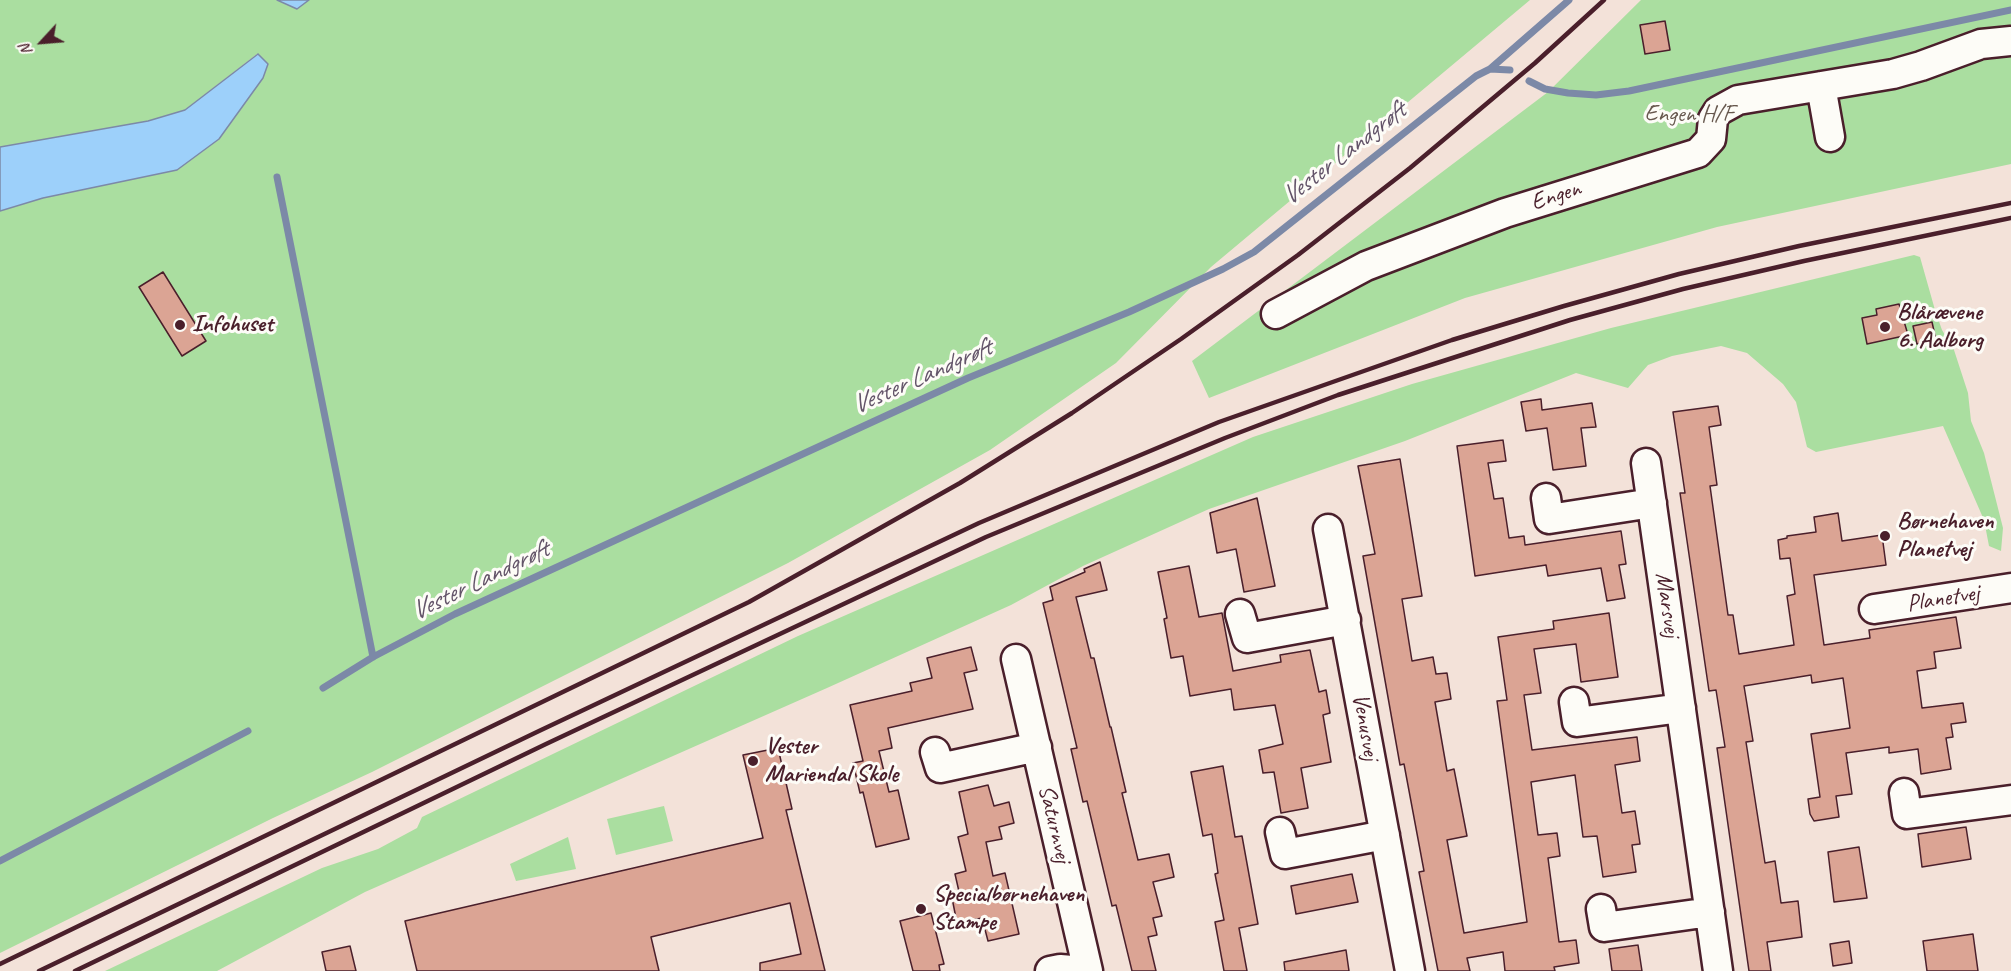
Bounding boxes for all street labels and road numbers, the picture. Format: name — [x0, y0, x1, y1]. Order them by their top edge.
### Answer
street label: Engen — [1527, 174, 1585, 218]
street label: Marsvej — [1648, 571, 1686, 639]
street label: Planetvej — [1905, 579, 1981, 619]
street label: Venusvej — [1345, 691, 1385, 763]
street label: Saturnvej — [1031, 782, 1077, 866]

